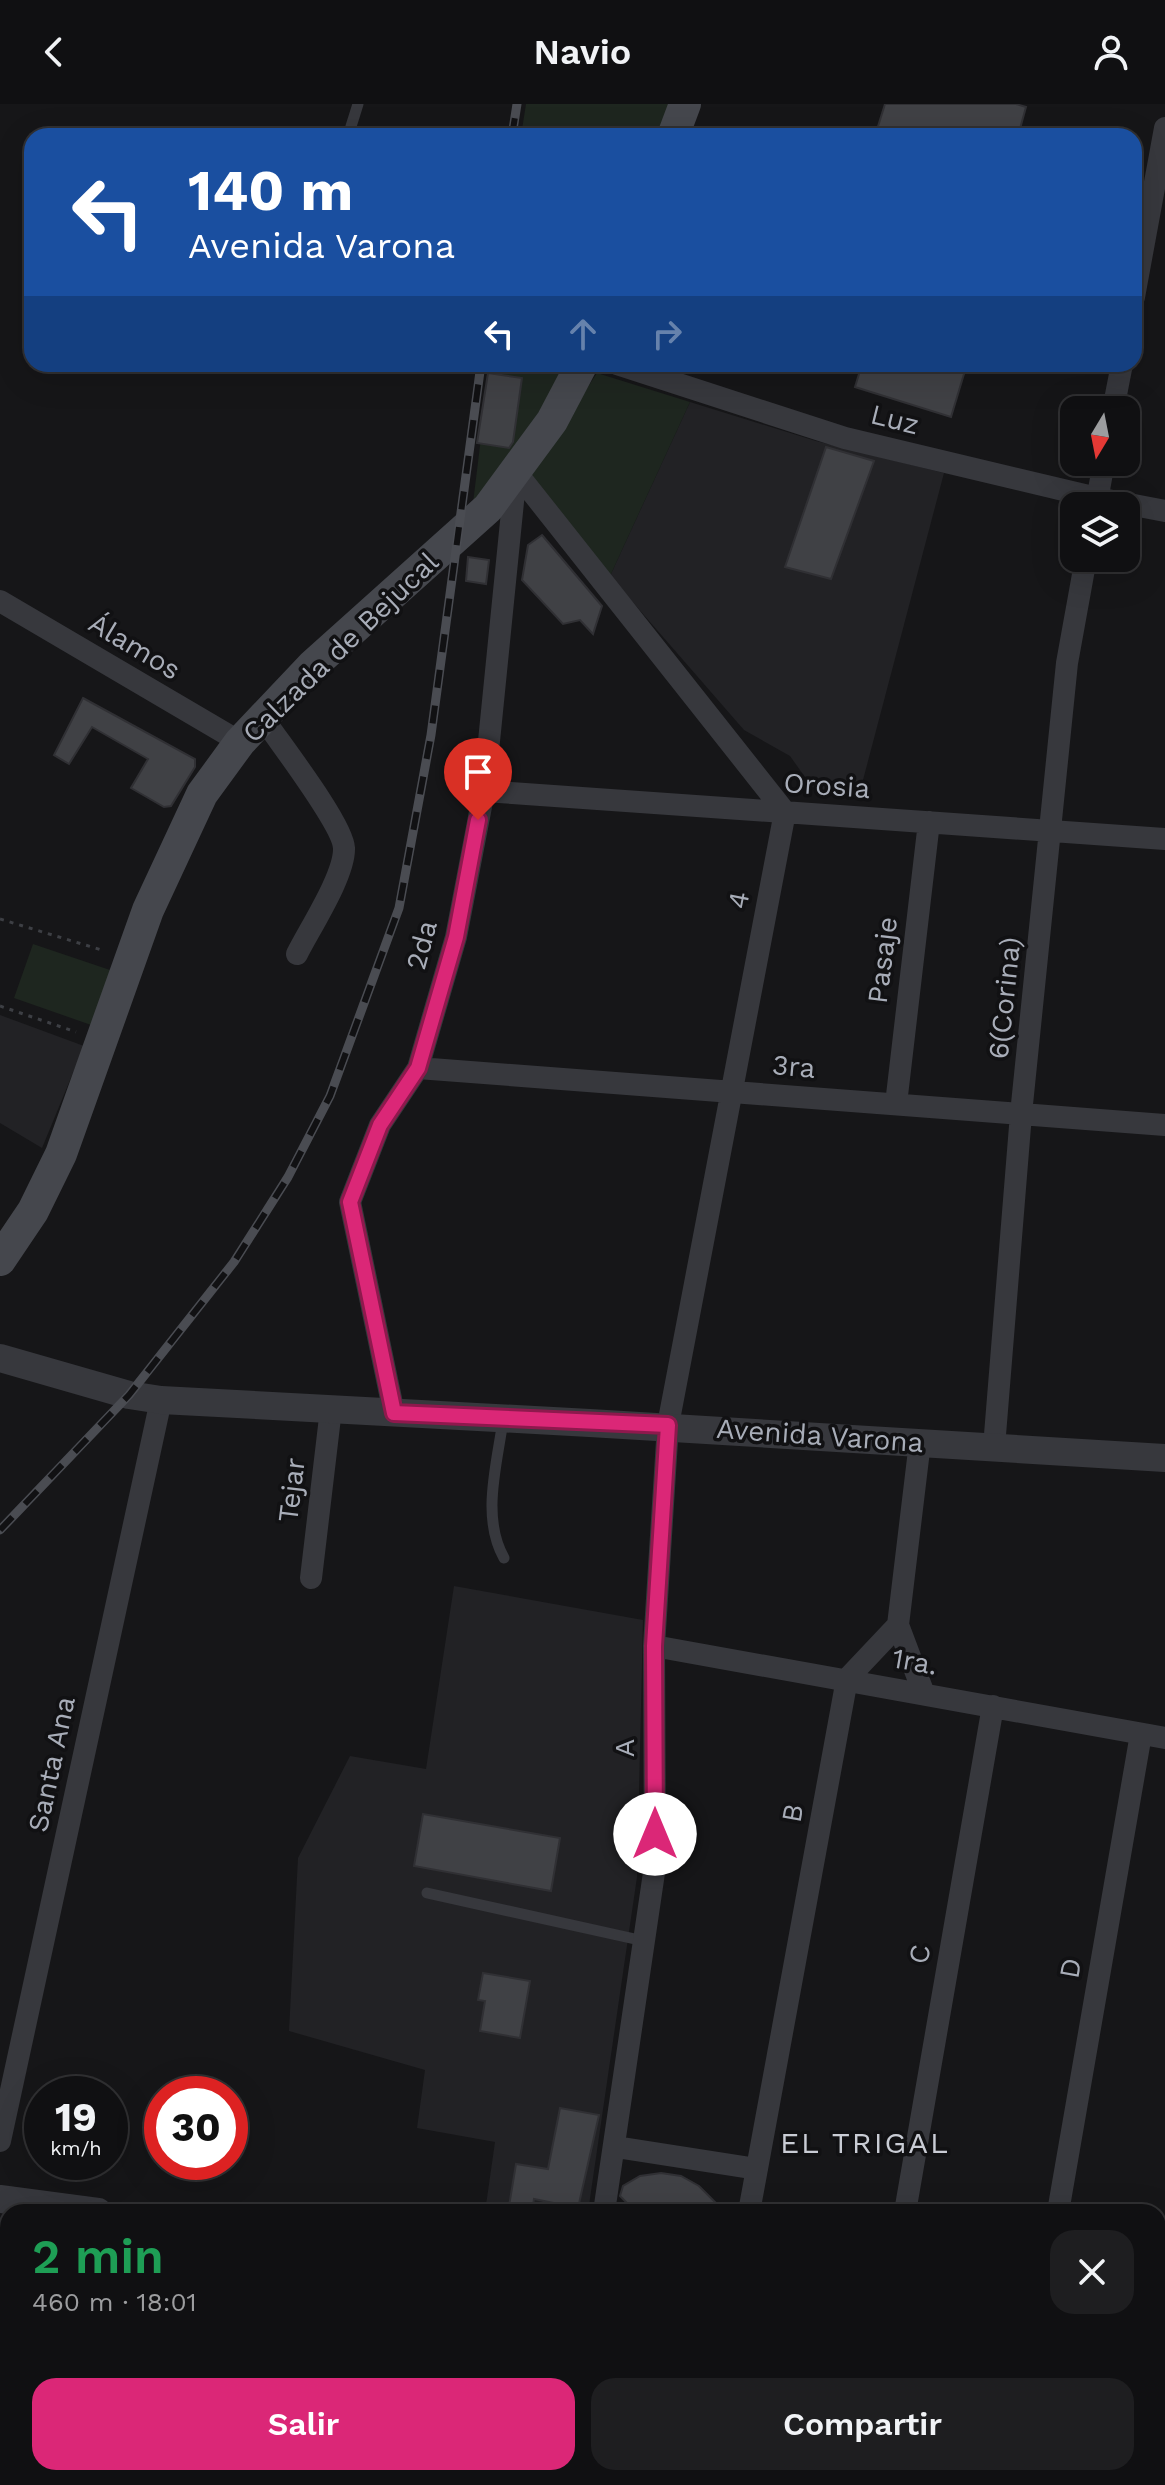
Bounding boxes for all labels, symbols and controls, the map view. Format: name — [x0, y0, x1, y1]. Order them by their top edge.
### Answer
icon: back — [32, 30, 76, 74]
icon: person — [1089, 30, 1133, 74]
text: Navio — [534, 31, 631, 73]
text: 140 m — [188, 158, 353, 224]
icon: left — [56, 160, 160, 264]
text: Avenida Varona — [188, 225, 455, 267]
icon: left — [477, 312, 521, 356]
icon: ahead — [561, 312, 605, 356]
icon: right — [645, 312, 689, 356]
north arrow — [1060, 396, 1140, 476]
map controls — [1060, 396, 1140, 572]
street label: Luz — [867, 398, 922, 441]
button: layers — [1060, 492, 1140, 572]
street label: Calzada de Bejucal — [236, 545, 445, 749]
street label: Álamos — [83, 606, 187, 687]
pin — [444, 738, 512, 820]
icon: arrive — [456, 750, 500, 794]
street label: Orosia — [783, 766, 871, 805]
street label: 4 — [721, 889, 756, 912]
street label: Pasaje — [861, 915, 904, 1005]
street label: 2da — [399, 917, 444, 973]
street label: 6(Corina) — [982, 935, 1027, 1061]
street label: 3ra — [771, 1048, 817, 1085]
street label: Avenida Varona — [715, 1412, 925, 1459]
street label: Tejar — [271, 1456, 312, 1524]
street label: 1ra. — [890, 1641, 940, 1682]
street label: Santa Ana — [21, 1693, 82, 1835]
street label: A — [608, 1739, 641, 1757]
position arrow — [613, 1792, 697, 1876]
street label: B — [775, 1801, 810, 1825]
street label: C — [902, 1942, 937, 1966]
street label: D — [1052, 1955, 1088, 1981]
speed limit sign: 30 — [144, 2076, 248, 2180]
text: 19 — [55, 2094, 97, 2141]
district label: EL TRIGAL — [780, 2125, 950, 2160]
text: km/h — [50, 2136, 102, 2160]
text: 2 min — [32, 2228, 164, 2285]
button: close — [1050, 2230, 1134, 2314]
text: 460 m · 18:01 — [32, 2287, 197, 2317]
button: Salir — [32, 2378, 575, 2470]
button: Compartir — [591, 2378, 1134, 2470]

